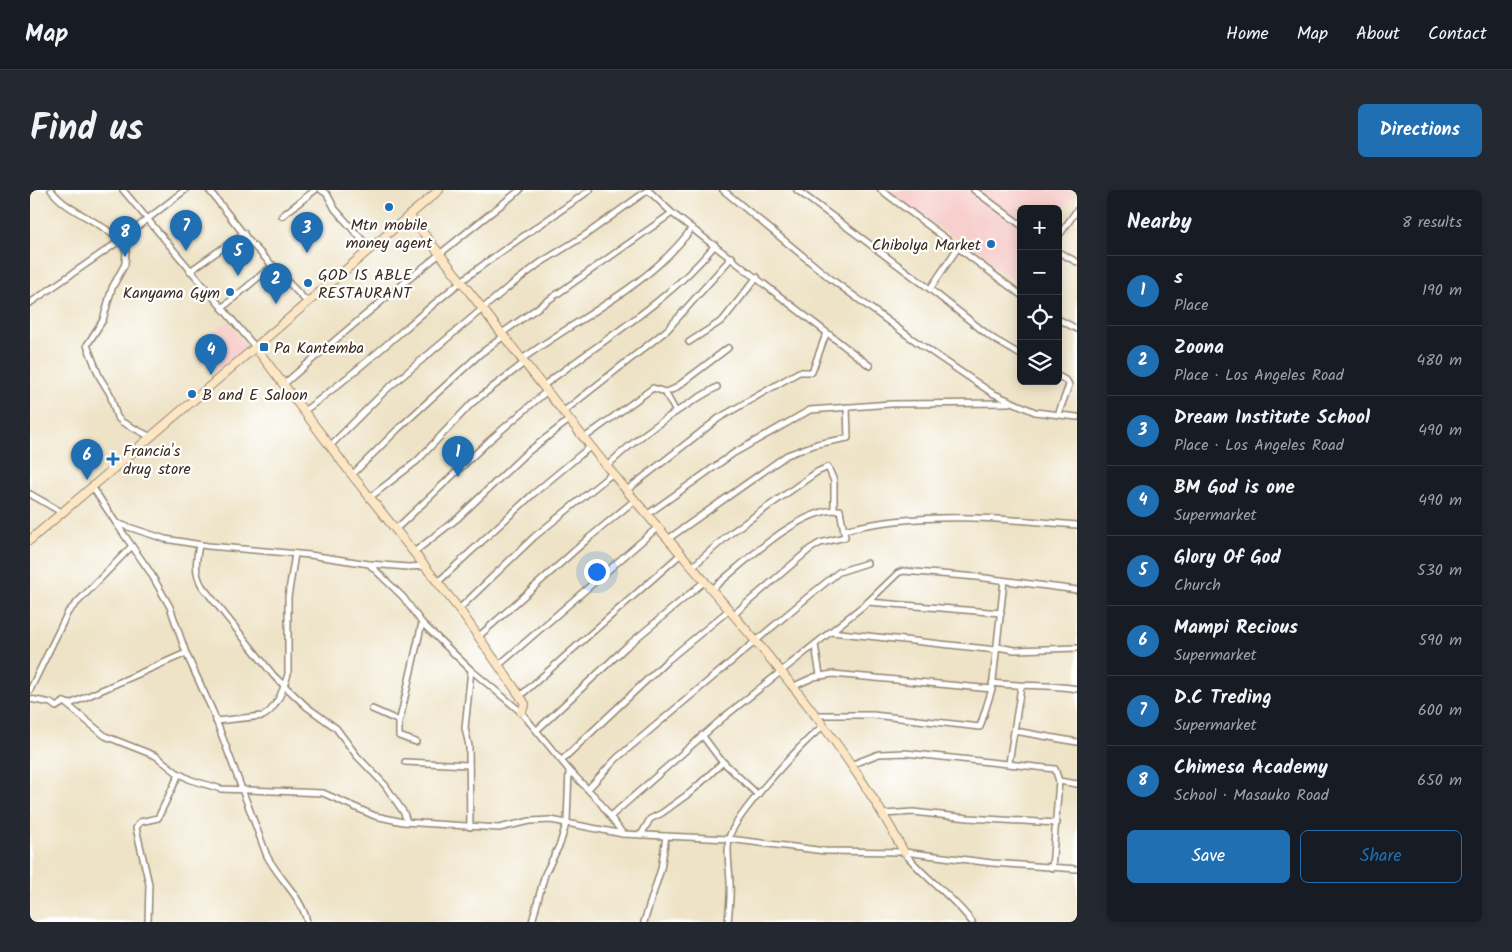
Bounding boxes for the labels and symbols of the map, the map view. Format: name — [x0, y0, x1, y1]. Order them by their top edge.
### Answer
marker: Mtn mobile money agent — [383, 201, 395, 213]
pin: 7 — [170, 210, 202, 251]
pin: 3 — [291, 212, 323, 253]
place label: Mtn mobile money agent — [346, 213, 433, 256]
pin: 8 — [109, 216, 141, 257]
place label: Chibolya Market — [872, 233, 982, 258]
pin: 5 — [222, 235, 254, 276]
marker: Chibolya Market — [985, 238, 997, 250]
pin: 2 — [260, 263, 292, 304]
place label: GOD IS ABLE RESTAURANT — [318, 263, 413, 306]
marker: GOD IS ABLE RESTAURANT — [302, 277, 314, 289]
place label: Kanyama Gym — [123, 281, 220, 306]
marker: Kanyama Gym — [224, 286, 236, 298]
pin: 4 — [195, 334, 227, 375]
place label: Pa Kantemba — [274, 336, 364, 361]
marker: Pa Kantemba — [258, 341, 270, 353]
place label: B and E Saloon — [202, 383, 308, 408]
marker: B and E Saloon — [186, 388, 198, 400]
pin: 1 — [442, 436, 474, 477]
pin: 6 — [71, 439, 103, 480]
place label: Francia's drug store — [123, 439, 191, 482]
marker: Francia's drug store — [107, 453, 119, 465]
your location — [584, 559, 610, 585]

